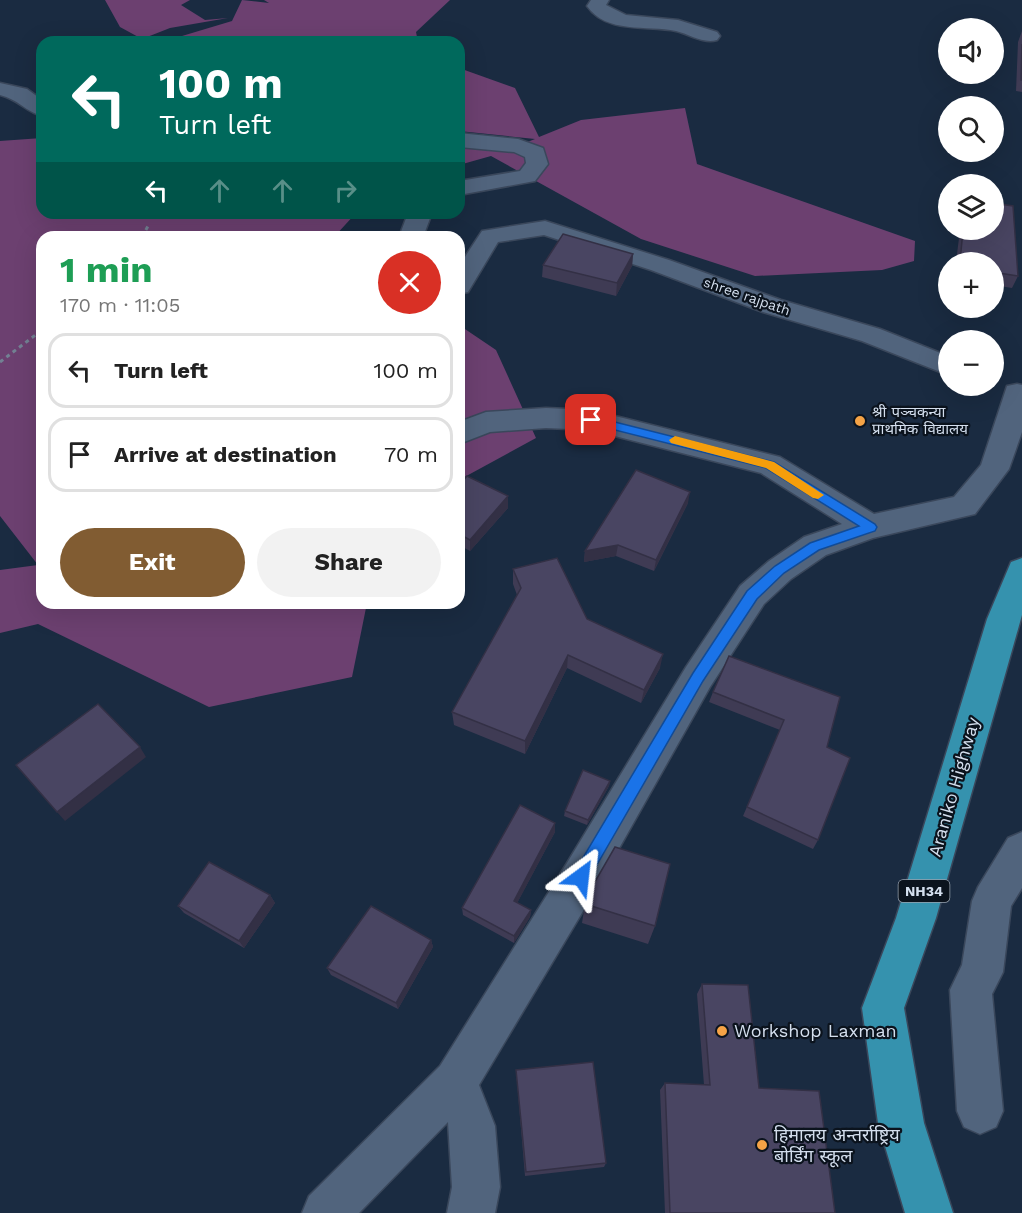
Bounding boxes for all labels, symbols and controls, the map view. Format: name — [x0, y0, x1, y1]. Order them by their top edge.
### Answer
map controls — [938, 18, 1004, 396]
button: sound — [938, 18, 1004, 84]
text: 100 m — [159, 59, 283, 108]
icon: left — [60, 60, 138, 138]
button: search — [938, 96, 1004, 162]
text: Turn left — [159, 109, 271, 141]
icon: left — [140, 174, 173, 207]
icon: ahead — [203, 174, 236, 207]
icon: ahead — [266, 174, 299, 207]
icon: right — [329, 174, 362, 207]
button: layers — [938, 174, 1004, 240]
text: 1 min — [60, 249, 152, 291]
button: close — [378, 251, 441, 314]
button: + — [938, 252, 1004, 318]
street label: shree rajpath — [702, 274, 792, 318]
text: 170 m · 11:05 — [60, 293, 180, 317]
button: − — [938, 330, 1004, 396]
icon: left — [63, 354, 96, 387]
text: Turn left — [114, 358, 208, 383]
text: 100 m — [374, 358, 438, 383]
pin — [565, 394, 616, 445]
icon: arrive — [574, 403, 607, 436]
place label: श्री पञ्चकन्या प्राथमिक विद्यालय — [872, 403, 968, 438]
marker: श्री पञ्चकन्या प्राथमिक विद्यालय — [853, 414, 867, 428]
icon: arrive — [63, 438, 96, 471]
text: Arrive at destination — [114, 442, 337, 467]
text: 70 m — [384, 442, 438, 467]
button: Exit — [60, 528, 245, 597]
button: Share — [257, 528, 441, 597]
street label: Araniko Highway — [924, 714, 984, 859]
position arrow — [549, 845, 613, 909]
road number: NH34 — [898, 880, 950, 902]
place label: Workshop Laxman — [734, 1020, 897, 1041]
marker: Workshop Laxman — [715, 1024, 729, 1038]
place label: हिमालय अन्तर्राष्ट्रिय बोर्डिंग स्कूल — [774, 1124, 900, 1168]
marker: हिमालय अन्तर्राष्ट्रिय बोर्डिंग स्कूल — [755, 1138, 769, 1152]

